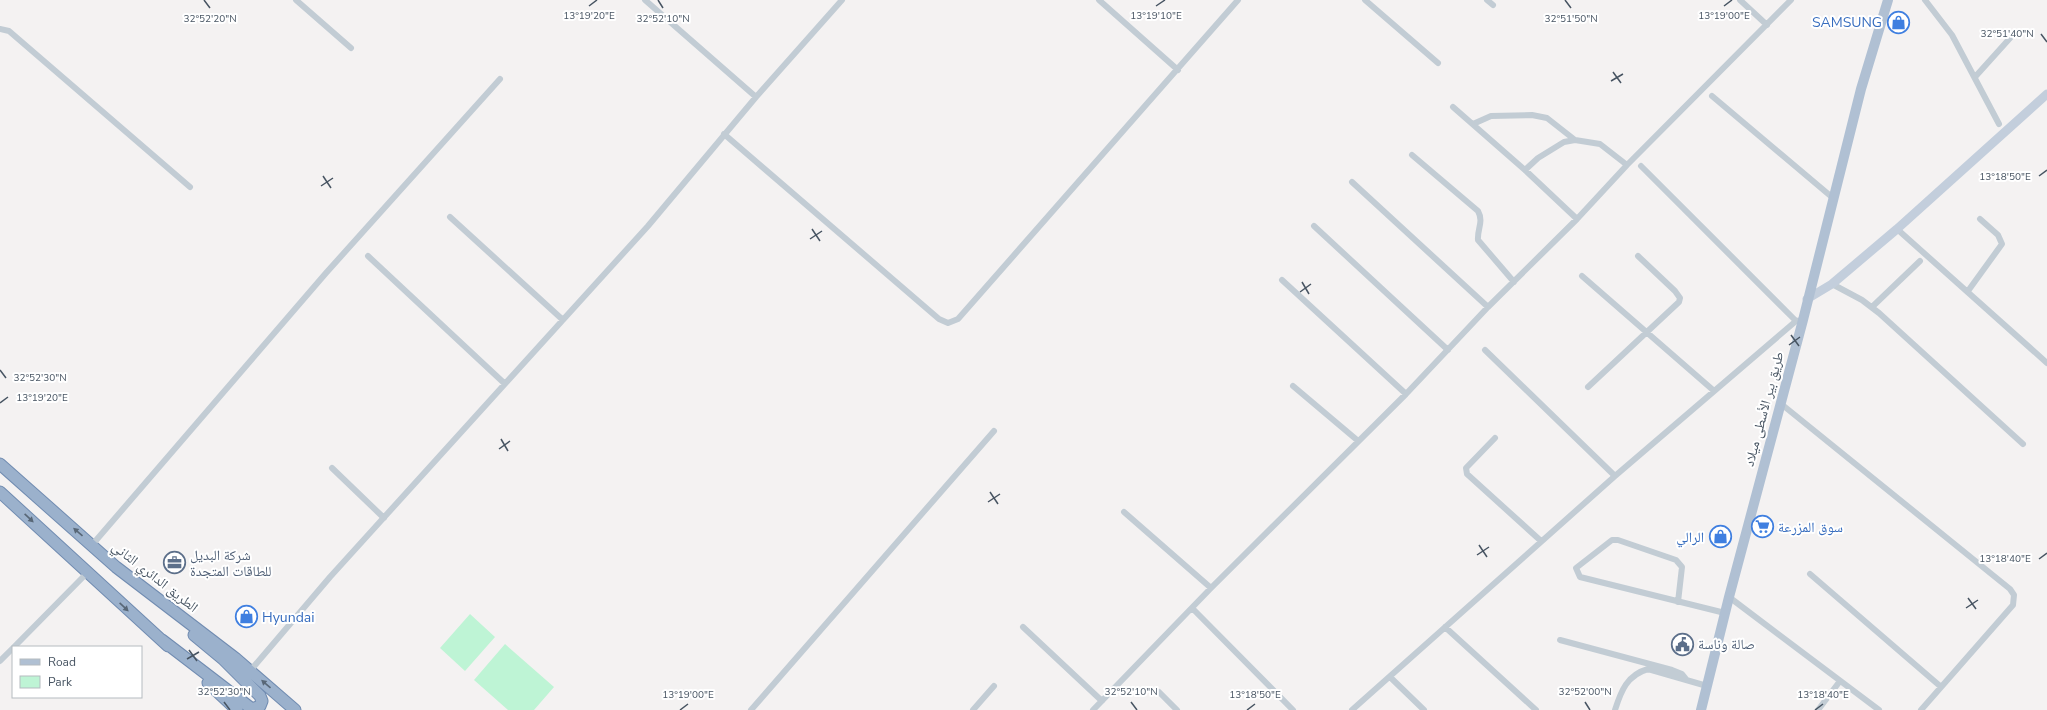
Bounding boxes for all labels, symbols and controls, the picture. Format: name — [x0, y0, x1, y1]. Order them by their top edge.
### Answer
text: 13°19'20"E — [563, 9, 615, 23]
text: 13°19'10"E — [1130, 9, 1182, 23]
text: 13°19'00"E — [1698, 9, 1750, 23]
shop icon: SAMSUNG — [1885, 9, 1911, 35]
text: 32°52'20"N — [183, 12, 237, 26]
text: 32°52'10"N — [636, 12, 690, 26]
text: 32°51'50"N — [1544, 12, 1598, 26]
place label: SAMSUNG — [1812, 13, 1882, 32]
text: 32°51'40"N — [1980, 27, 2034, 41]
text: 13°18'50"E — [1979, 170, 2031, 184]
street label: طريق بير الأسطى ميلاد — [1740, 350, 1788, 468]
text: 32°52'30"N — [13, 371, 67, 385]
text: 13°19'20"E — [16, 391, 68, 405]
one-way arrow — [23, 514, 34, 523]
supermarket icon: سوق المزرعة — [1749, 514, 1775, 540]
place label: سوق المزرعة — [1778, 518, 1843, 537]
shop icon: الرالي — [1707, 524, 1733, 550]
one-way arrow — [72, 528, 83, 537]
place label: الرالي — [1676, 528, 1704, 548]
street label: الطريق الدائري الثاني — [107, 537, 202, 618]
place label: شركة البديل للطاقات المتجدة — [190, 546, 271, 581]
office icon: شركة البديل للطاقات المتجدة — [162, 550, 188, 576]
text: 13°18'40"E — [1979, 552, 2031, 566]
one-way arrow — [119, 602, 129, 611]
shop icon: Hyundai — [234, 604, 260, 630]
place label: Hyundai — [262, 608, 315, 627]
public building icon: صالة وناسة — [1669, 631, 1695, 657]
place label: صالة وناسة — [1698, 635, 1755, 654]
legend — [12, 646, 142, 698]
text: Road — [48, 654, 76, 670]
text: Park — [48, 674, 73, 690]
one-way arrow — [261, 680, 271, 689]
text: 32°52'30"N — [197, 685, 251, 699]
text: 32°52'10"N — [1104, 685, 1158, 699]
text: 32°52'00"N — [1558, 685, 1612, 699]
text: 13°19'00"E — [662, 688, 714, 702]
text: 13°18'50"E — [1229, 688, 1281, 702]
text: 13°18'40"E — [1797, 688, 1849, 702]

